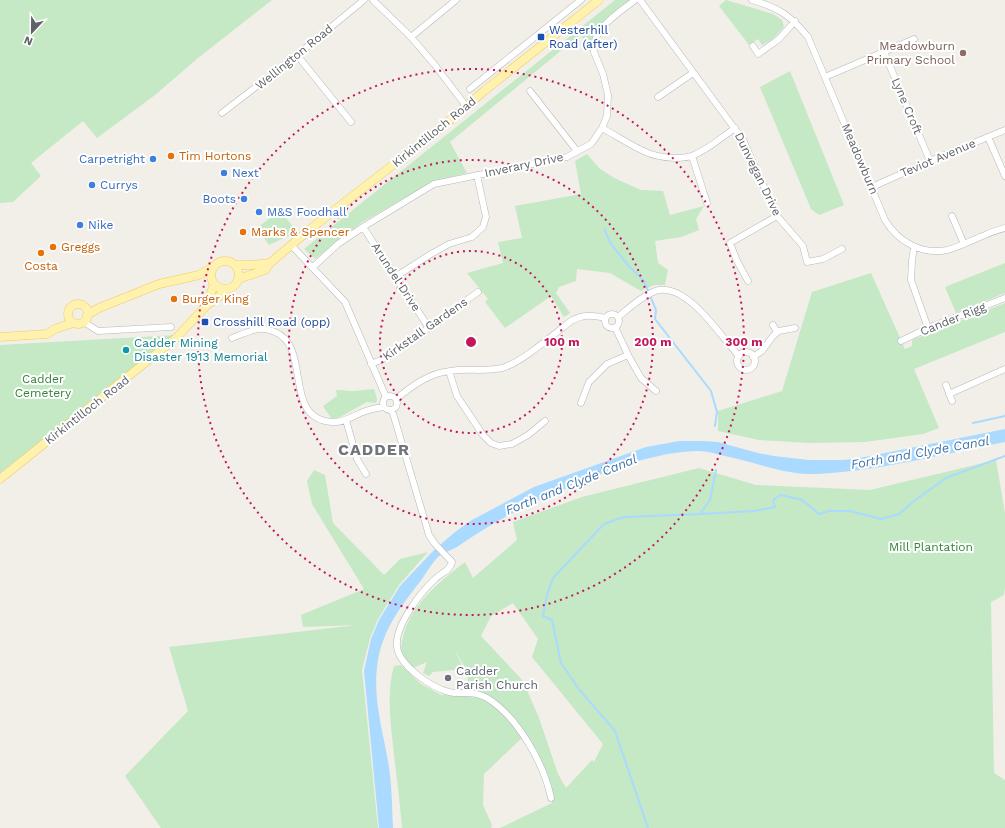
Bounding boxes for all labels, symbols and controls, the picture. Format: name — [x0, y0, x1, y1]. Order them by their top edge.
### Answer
north arrow — [12, 12, 52, 52]
street label: Wellington Road — [253, 22, 335, 92]
place label: Westerhill Road (after) — [549, 23, 618, 51]
marker: Westerhill Road (after) — [536, 32, 546, 42]
text: N — [22, 33, 35, 48]
place label: Meadowburn Primary School — [867, 39, 955, 67]
marker: Meadowburn Primary School — [958, 48, 968, 58]
street label: Lyne Croft — [889, 76, 925, 136]
street label: Kirkintilloch Road — [389, 94, 479, 170]
street label: Meadowburn — [839, 121, 881, 197]
street label: Dunvegan Drive — [732, 130, 784, 218]
street label: Teviot Avenue — [898, 136, 978, 180]
place label: Tim Hortons — [179, 149, 251, 163]
street label: Inverary Drive — [483, 150, 565, 180]
marker: Tim Hortons — [166, 151, 176, 161]
place label: Carpetright — [79, 152, 145, 166]
marker: Carpetright — [148, 154, 158, 164]
place label: Next — [232, 166, 259, 180]
marker: Next — [219, 168, 229, 178]
place label: Currys — [100, 178, 138, 192]
marker: Currys — [87, 180, 97, 190]
place label: Boots — [203, 192, 236, 206]
marker: Boots — [239, 194, 249, 204]
place label: M&S Foodhall — [267, 205, 347, 219]
marker: M&S Foodhall — [254, 207, 264, 217]
place label: Nike — [88, 218, 114, 232]
marker: Nike — [75, 220, 85, 230]
place label: Marks & Spencer — [251, 225, 350, 239]
marker: Marks & Spencer — [238, 227, 248, 237]
place label: Greggs — [61, 240, 100, 254]
street label: Arundel Drive — [369, 240, 423, 314]
marker: Greggs — [48, 242, 58, 252]
marker: Costa — [36, 248, 46, 258]
place label: Costa — [24, 259, 58, 273]
place label: Burger King — [182, 292, 249, 306]
marker: Burger King — [169, 294, 179, 304]
street label: Kirkstall Gardens — [380, 295, 470, 363]
street label: Cander Rigg — [918, 299, 988, 339]
place label: Crosshill Road (opp) — [213, 315, 330, 329]
marker: Crosshill Road (opp) — [200, 317, 210, 327]
centre of rings — [464, 335, 478, 349]
text: 100 m — [544, 335, 580, 349]
text: 200 m — [634, 335, 672, 349]
text: 300 m — [725, 335, 763, 349]
place label: Cadder Mining Disaster 1913 Memorial — [134, 336, 268, 364]
marker: Cadder Mining Disaster 1913 Memorial — [121, 345, 131, 355]
park label: Cadder Cemetery — [15, 372, 72, 400]
street label: Kirkintilloch Road — [42, 373, 132, 447]
water label: Forth and Clyde Canal — [850, 433, 991, 472]
district label: CADDER — [338, 440, 410, 459]
water label: Forth and Clyde Canal — [503, 451, 639, 518]
park label: Mill Plantation — [889, 540, 973, 554]
place label: Cadder Parish Church — [456, 664, 538, 692]
marker: Cadder Parish Church — [443, 673, 453, 683]

